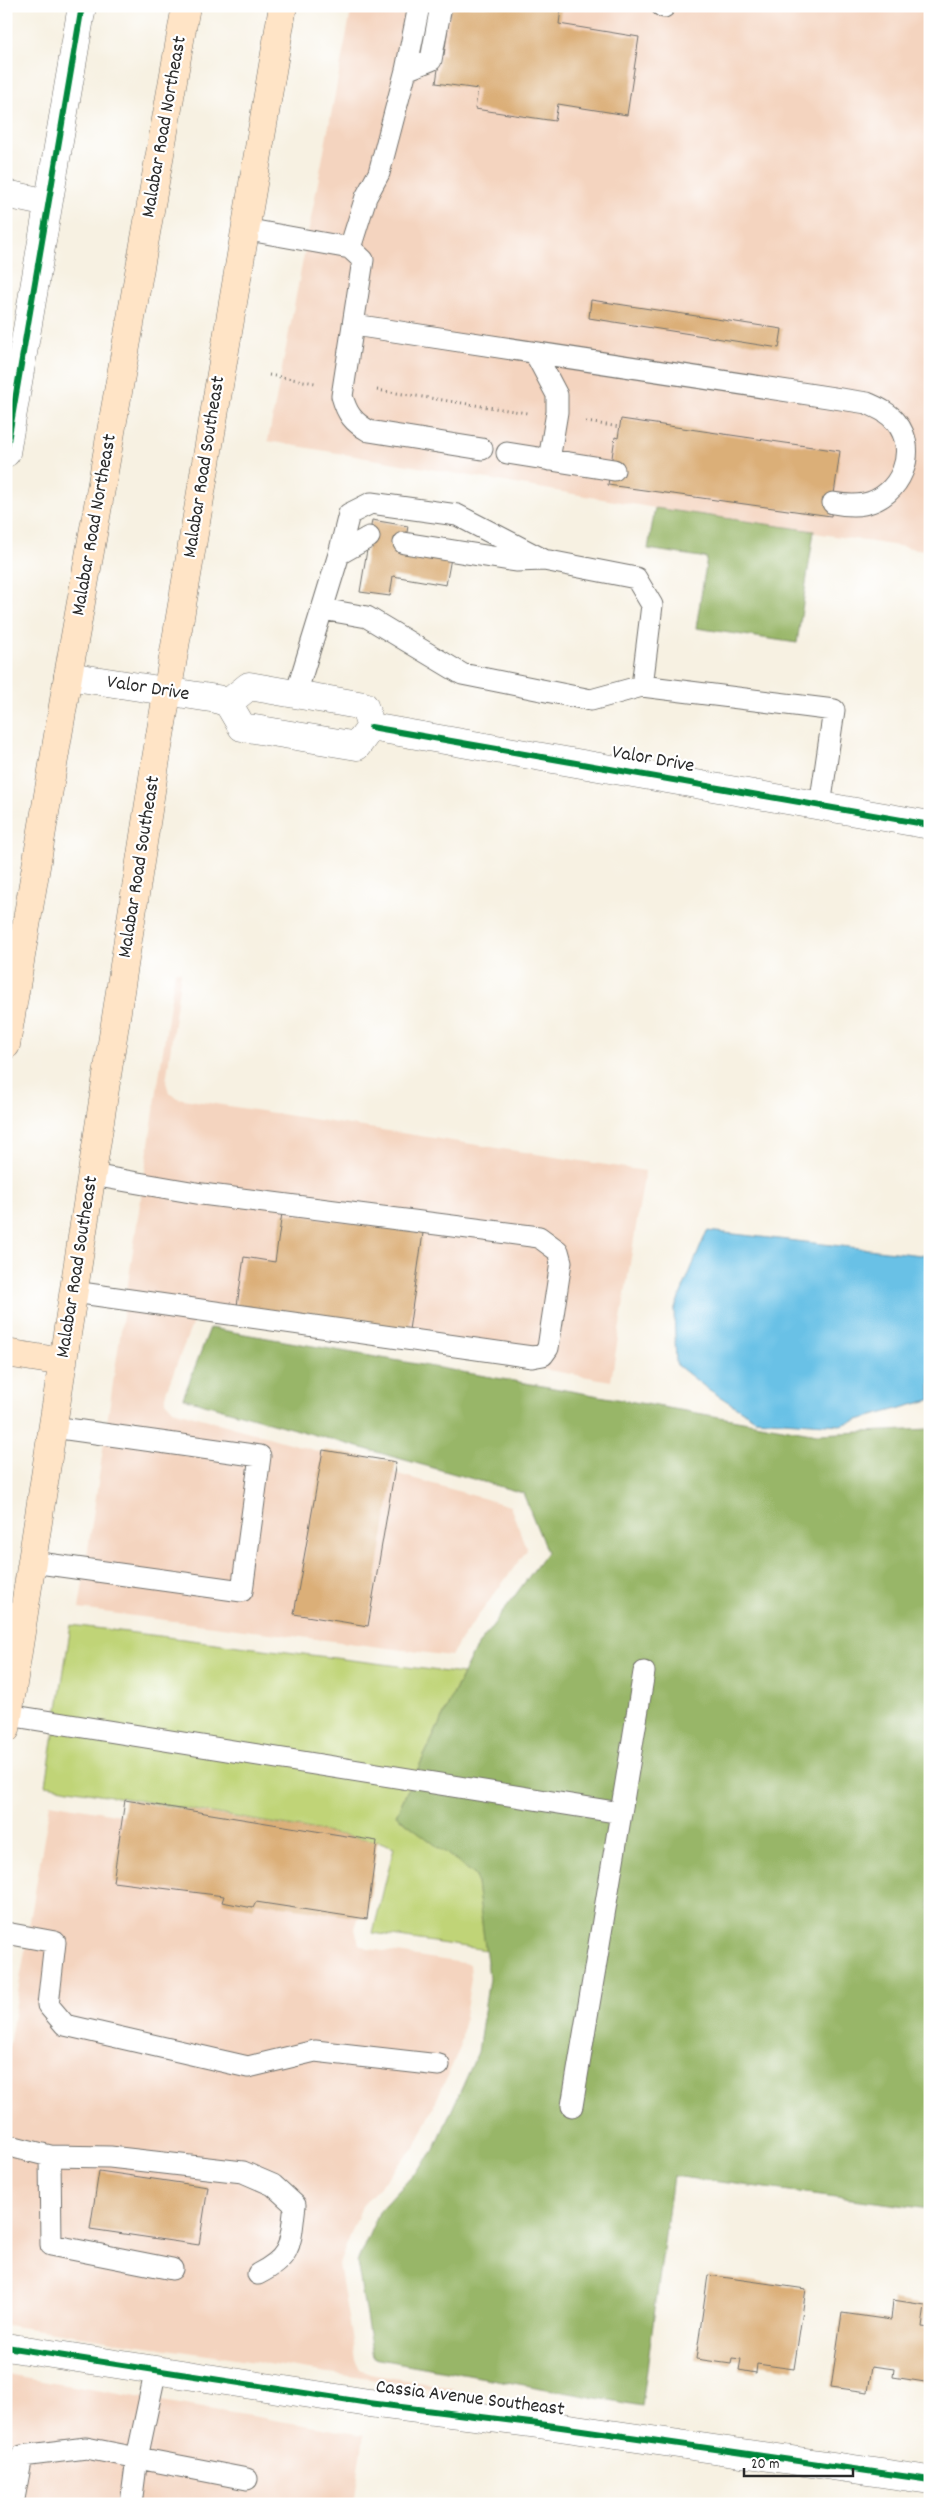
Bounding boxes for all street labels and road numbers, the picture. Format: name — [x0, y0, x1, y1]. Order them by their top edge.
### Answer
street label: Malabar Road Northeast — [135, 34, 195, 220]
street label: Malabar Road Southeast — [177, 374, 233, 560]
street label: Malabar Road Northeast — [65, 432, 125, 618]
street label: Valor Drive — [105, 669, 191, 709]
street label: Valor Drive — [610, 739, 697, 781]
street label: Malabar Road Southeast — [112, 774, 168, 960]
street label: Malabar Road Southeast — [50, 1174, 106, 1360]
street label: Cassia Avenue Southeast — [374, 2374, 566, 2424]

